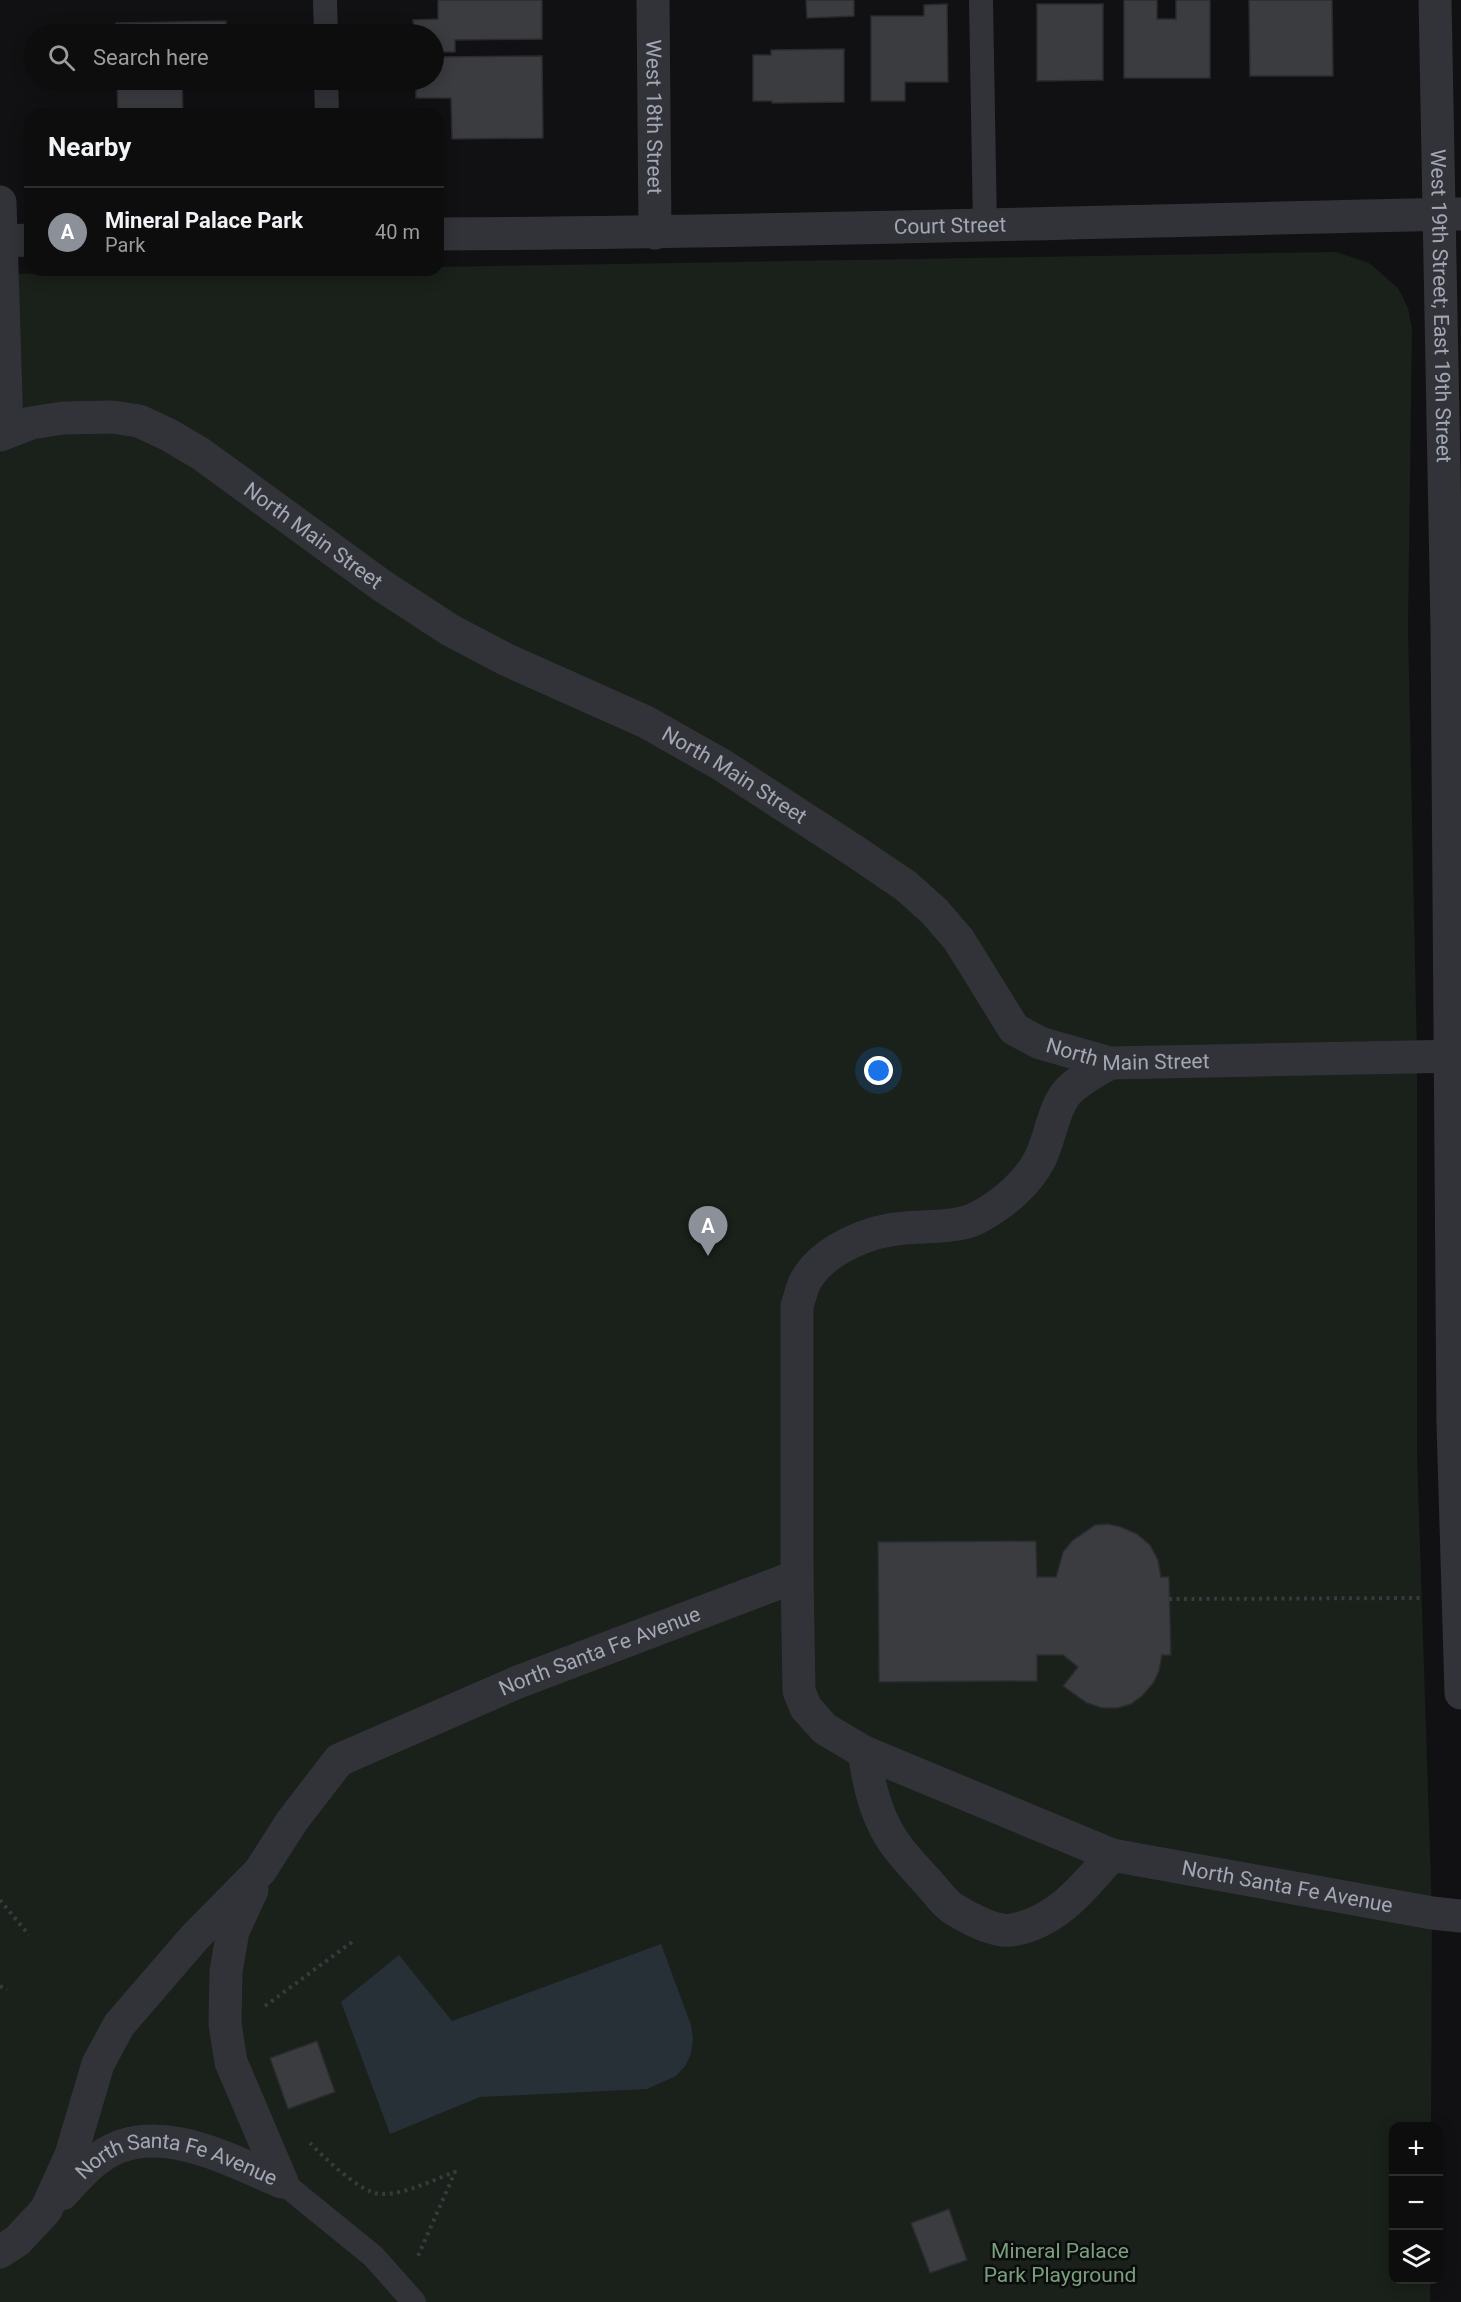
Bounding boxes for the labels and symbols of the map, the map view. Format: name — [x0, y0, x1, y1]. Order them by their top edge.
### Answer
street label: West 18th Street — [641, 39, 667, 195]
street label: West 19th Street; East 19th Street — [1426, 149, 1456, 463]
street label: Court Street — [894, 213, 1007, 239]
street label: North Main Street — [239, 477, 387, 594]
street label: North Main Street — [658, 722, 811, 829]
street label: North Main Street — [1043, 1033, 1210, 1075]
your location — [864, 1056, 893, 1085]
pin: A — [688, 1206, 728, 1256]
street label: North Santa Fe Avenue — [495, 1602, 704, 1701]
street label: North Santa Fe Avenue — [1180, 1856, 1395, 1918]
text: North Santa Fe Avenue — [71, 2129, 281, 2190]
street label: North Santa Fe Avenue — [70, 2167, 284, 2195]
park label: Mineral Palace Park Playground — [984, 2239, 1136, 2287]

